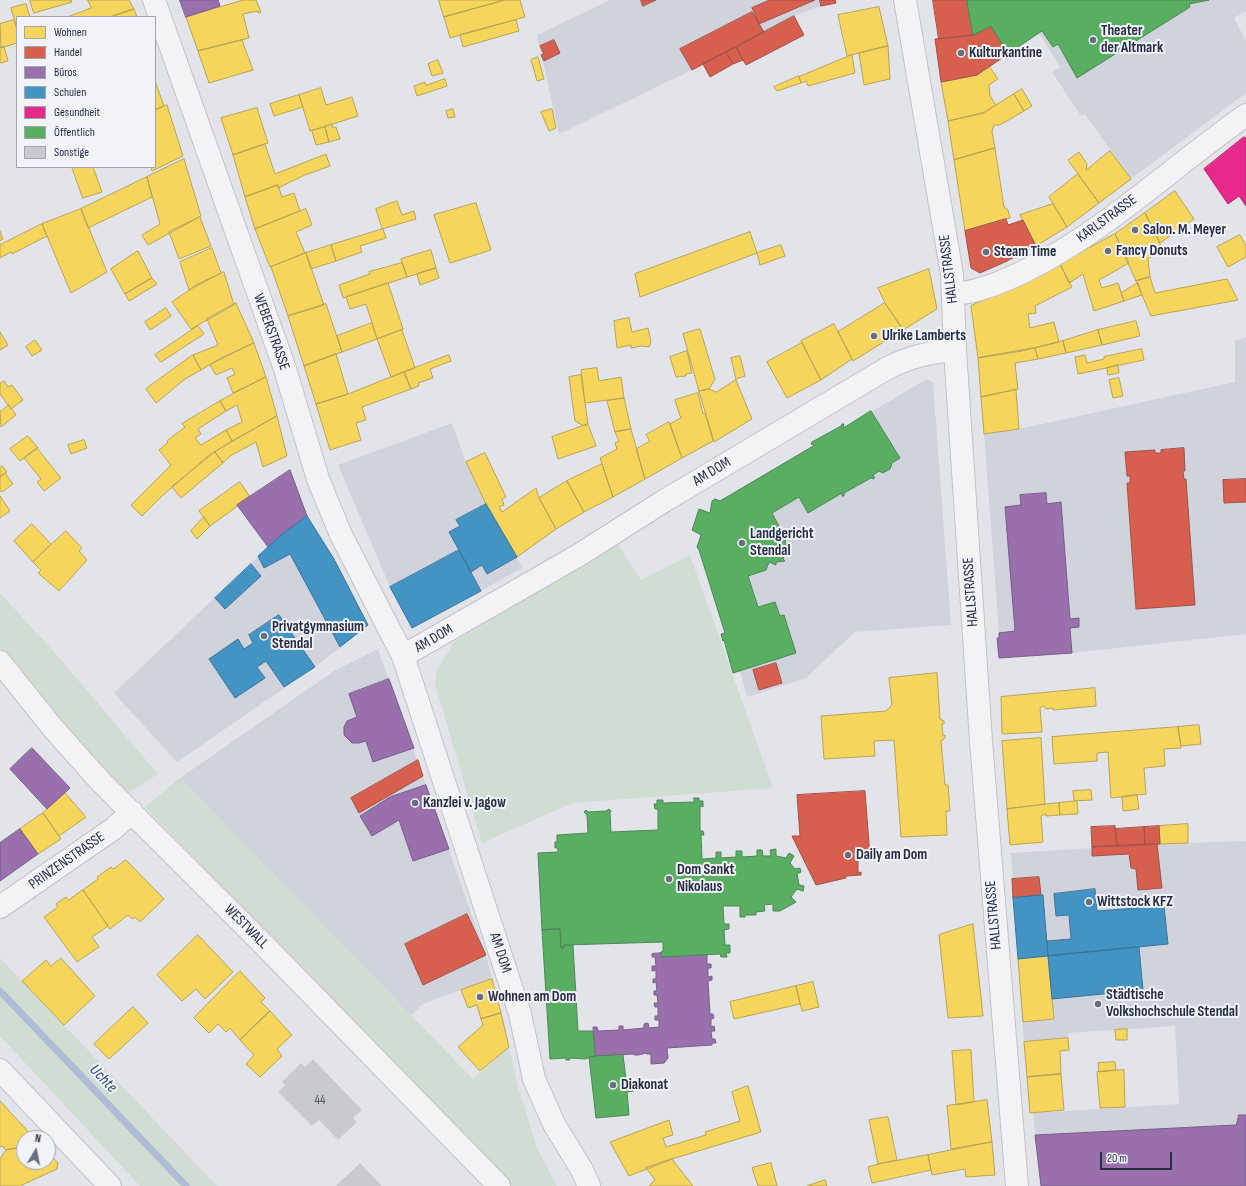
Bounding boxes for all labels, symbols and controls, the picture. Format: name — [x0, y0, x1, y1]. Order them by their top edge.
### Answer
legend — [16, 16, 156, 168]
place label: Theater der Altmark — [1101, 22, 1163, 57]
text: Wohnen — [54, 25, 87, 40]
marker: Theater der Altmark — [1088, 35, 1098, 45]
place label: Kulturkantine — [969, 44, 1042, 62]
text: Handel — [54, 45, 82, 60]
marker: Kulturkantine — [956, 48, 966, 58]
text: Büros — [54, 65, 77, 80]
text: Schulen — [54, 85, 86, 100]
text: Gesundheit — [54, 105, 100, 120]
text: Öffentlich — [54, 125, 95, 140]
text: Sonstige — [54, 145, 89, 160]
street label: KARLSTRASSE — [1073, 191, 1141, 247]
place label: Salon. M. Meyer — [1143, 221, 1226, 239]
marker: Salon. M. Meyer — [1130, 225, 1140, 235]
street label: HALLSTRASSE — [936, 233, 962, 305]
place label: Fancy Donuts — [1116, 242, 1188, 260]
place label: Steam Time — [994, 243, 1056, 261]
marker: Fancy Donuts — [1103, 246, 1113, 256]
marker: Steam Time — [981, 247, 991, 257]
street label: WEBERSTRASSE — [249, 291, 293, 373]
place label: Ulrike Lamberts — [882, 327, 966, 345]
marker: Ulrike Lamberts — [869, 331, 879, 341]
street label: AM DOM — [690, 454, 734, 490]
place label: Landgericht Stendal — [750, 525, 814, 560]
marker: Landgericht Stendal — [737, 538, 747, 548]
street label: HALLSTRASSE — [960, 557, 982, 627]
place label: Privatgymnasium Stendal — [272, 618, 364, 653]
street label: AM DOM — [412, 621, 456, 657]
marker: Privatgymnasium Stendal — [259, 631, 269, 641]
place label: Kanzlei v. Jagow — [423, 794, 506, 812]
marker: Kanzlei v. Jagow — [410, 798, 420, 808]
street label: PRINZENSTRASSE — [26, 828, 108, 894]
place label: Daily am Dom — [856, 846, 927, 864]
marker: Daily am Dom — [843, 850, 853, 860]
place label: Dom Sankt Nikolaus — [677, 861, 734, 896]
marker: Dom Sankt Nikolaus — [664, 874, 674, 884]
street label: HALLSTRASSE — [982, 880, 1006, 950]
place label: Wittstock KFZ — [1097, 893, 1173, 911]
marker: Wittstock KFZ — [1084, 897, 1094, 907]
street label: WESTWALL — [220, 901, 272, 953]
street label: AM DOM — [485, 931, 515, 975]
place label: Städtische Volkshochschule Stendal — [1106, 986, 1238, 1021]
place label: Wohnen am Dom — [488, 988, 576, 1006]
marker: Wohnen am Dom — [475, 992, 485, 1002]
marker: Städtische Volkshochschule Stendal — [1093, 999, 1103, 1009]
water label: Uchte — [85, 1061, 121, 1097]
place label: Diakonat — [621, 1076, 668, 1094]
marker: Diakonat — [608, 1080, 618, 1090]
house number: 44 — [315, 1093, 325, 1109]
north arrow — [16, 1130, 56, 1170]
text: N — [34, 1132, 42, 1146]
scale bar — [1102, 1144, 1174, 1170]
text: 20 m — [1107, 1151, 1127, 1166]

